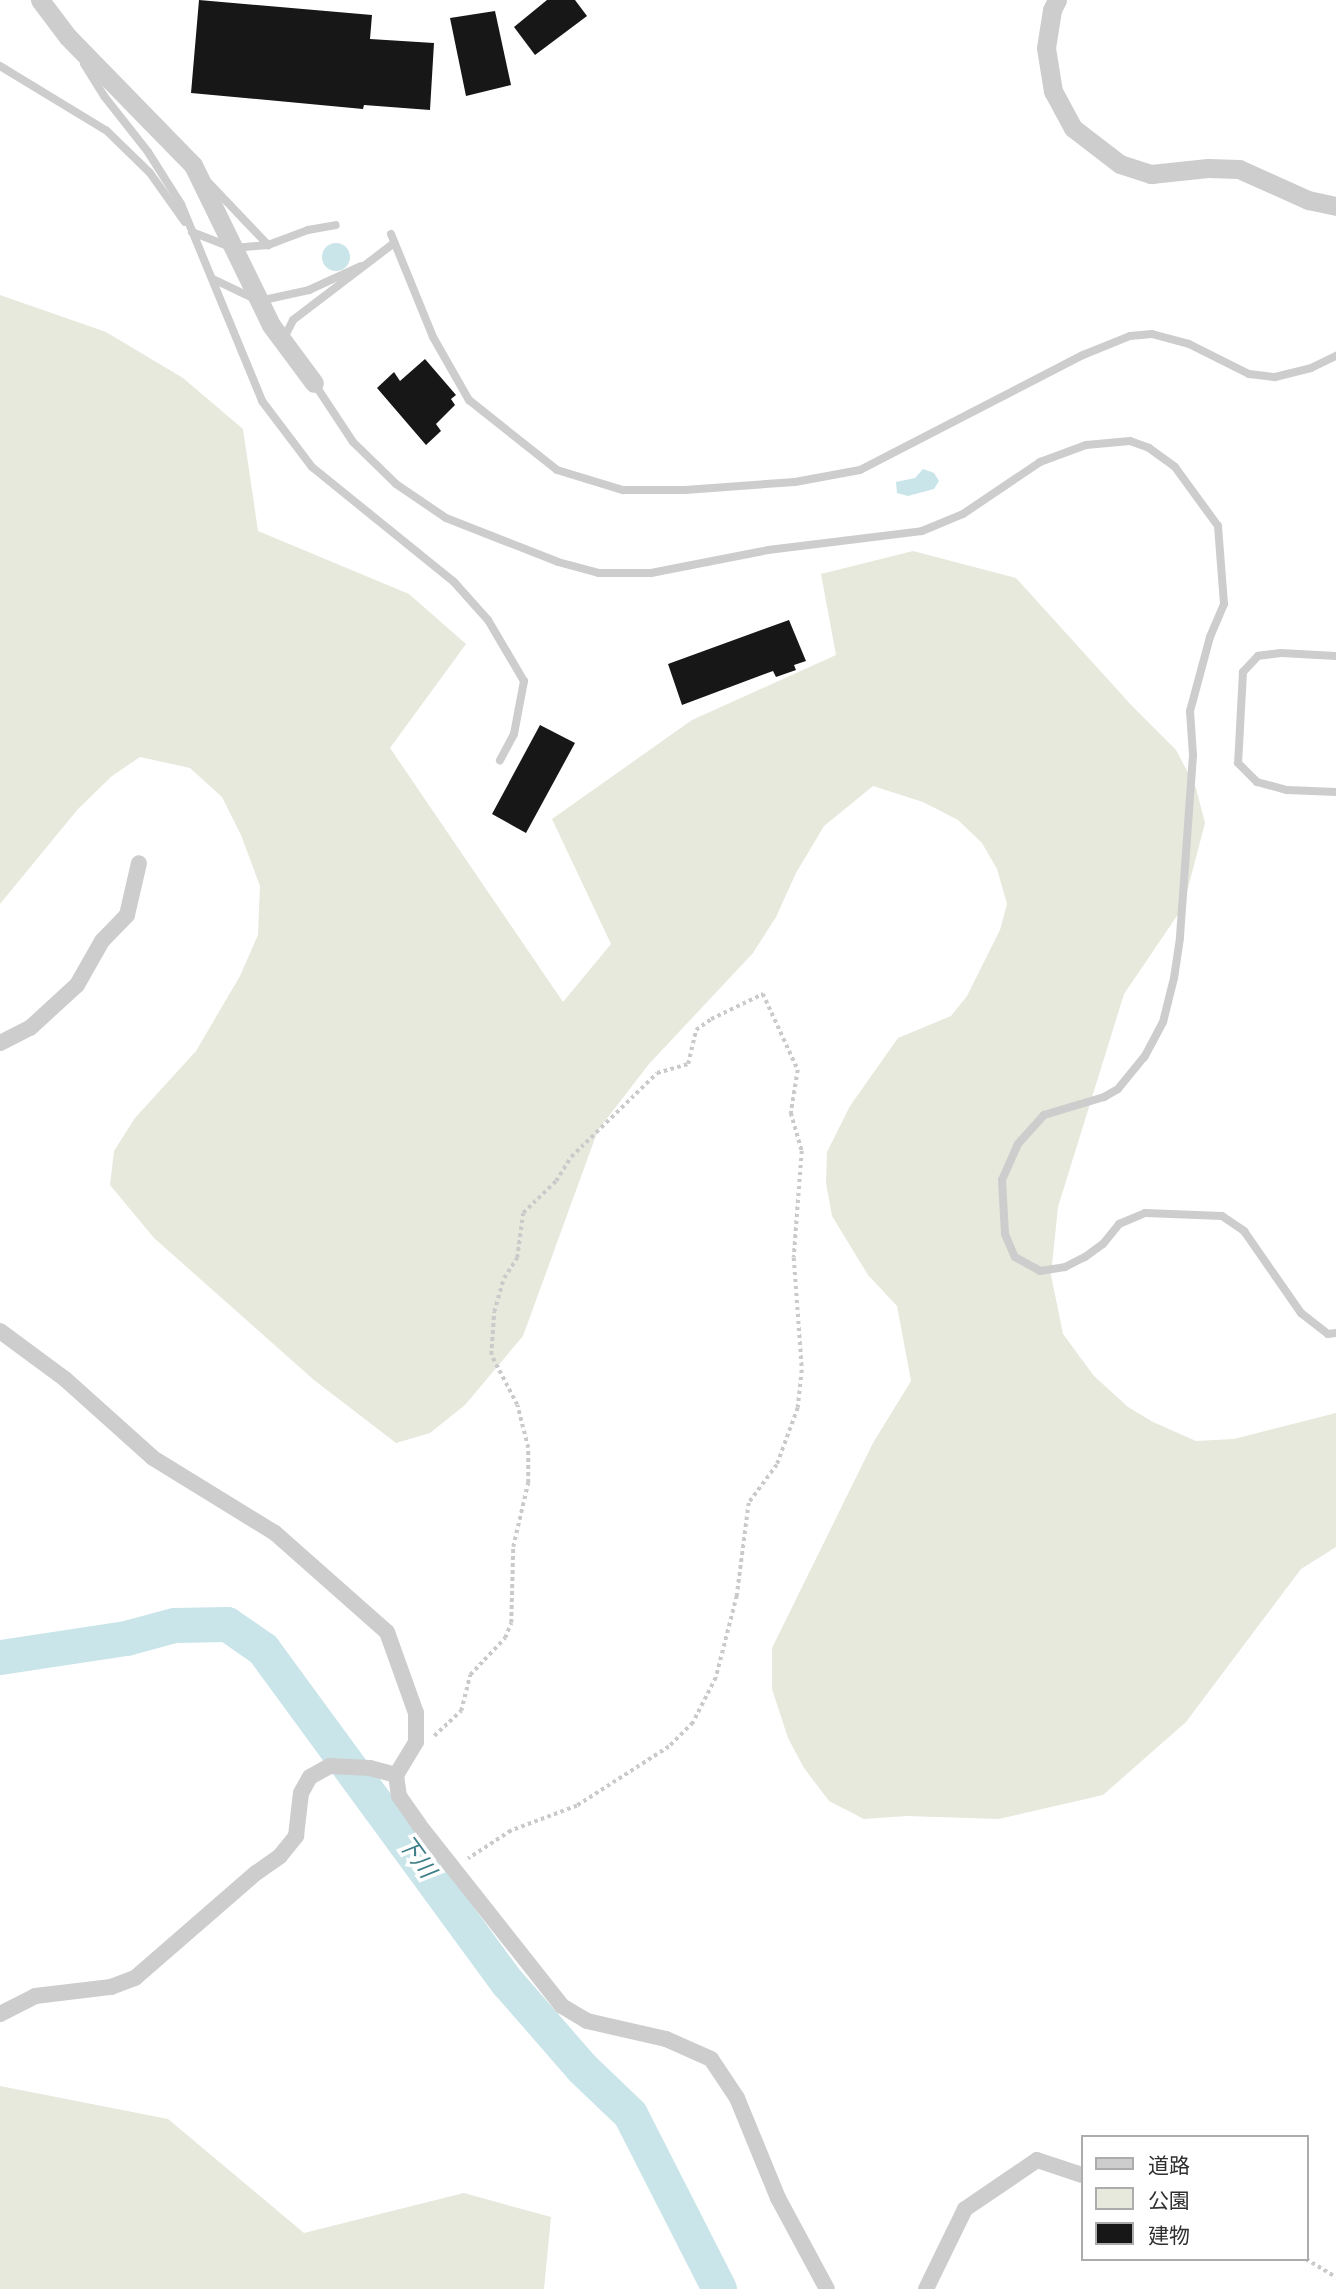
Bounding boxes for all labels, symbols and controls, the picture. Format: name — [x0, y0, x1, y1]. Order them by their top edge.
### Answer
water label: 下川 — [391, 1830, 441, 1884]
legend — [1080, 2135, 1308, 2261]
text: 道路 — [1148, 2154, 1190, 2179]
text: 公園 — [1148, 2189, 1190, 2214]
text: 建物 — [1148, 2224, 1190, 2249]

